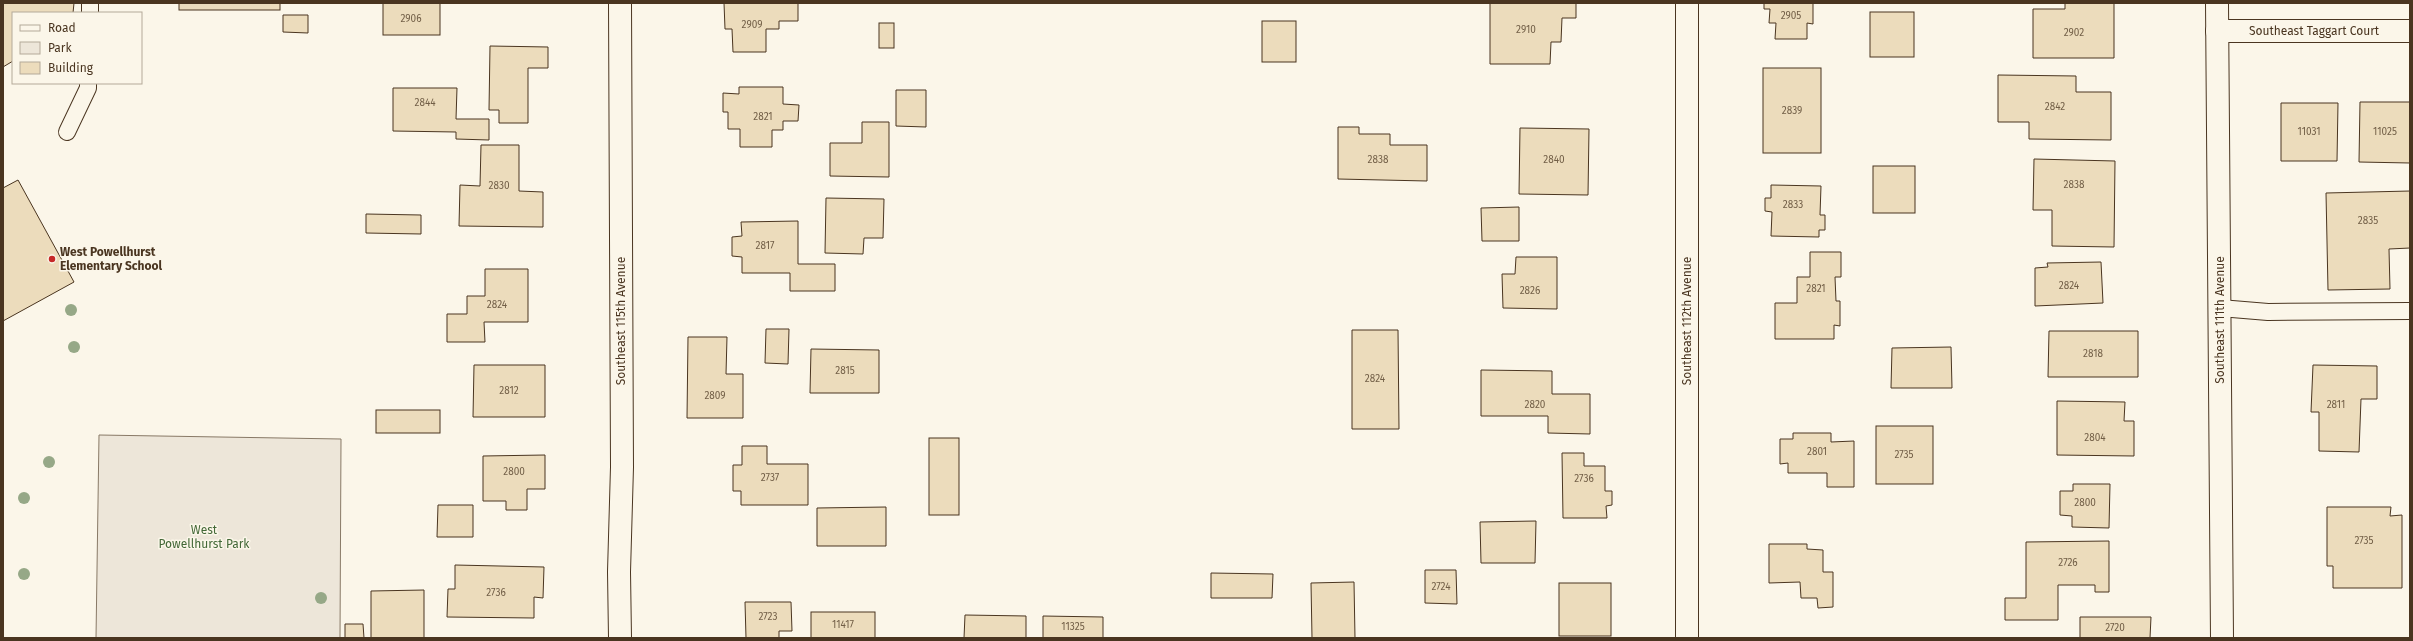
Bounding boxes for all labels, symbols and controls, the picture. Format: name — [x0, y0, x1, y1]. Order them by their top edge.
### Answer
house number: 2905 — [1781, 10, 1801, 22]
legend — [12, 12, 142, 84]
house number: 2906 — [400, 13, 422, 25]
house number: 2909 — [742, 19, 762, 31]
text: Road — [48, 21, 76, 35]
house number: 2910 — [1516, 24, 1536, 36]
street label: Southeast Taggart Court — [2249, 24, 2380, 38]
house number: 2902 — [2064, 27, 2084, 39]
text: Park — [48, 41, 72, 55]
text: Building — [48, 61, 94, 75]
house number: 2844 — [414, 97, 436, 109]
house number: 2842 — [2045, 101, 2065, 113]
house number: 2839 — [1782, 105, 1802, 117]
house number: 2821 — [753, 111, 773, 123]
house number: 11031 — [2297, 126, 2321, 138]
house number: 11025 — [2373, 126, 2397, 138]
house number: 2838 — [1368, 154, 1389, 166]
house number: 2840 — [1543, 154, 1565, 166]
house number: 2838 — [2064, 179, 2085, 191]
house number: 2830 — [488, 180, 510, 192]
house number: 2833 — [1783, 199, 1803, 211]
house number: 2835 — [2358, 215, 2378, 227]
house number: 2817 — [756, 240, 775, 252]
place label: West Powellhurst Elementary School — [60, 245, 163, 273]
marker: West Powellhurst Elementary School — [47, 254, 57, 264]
street label: Southeast 111th Avenue — [2213, 256, 2227, 384]
street label: Southeast 115th Avenue — [614, 257, 628, 385]
street label: Southeast 112th Avenue — [1680, 257, 1694, 385]
house number: 2824 — [2059, 280, 2080, 292]
house number: 2821 — [1806, 283, 1826, 295]
house number: 2826 — [1520, 285, 1540, 297]
house number: 2824 — [487, 299, 508, 311]
house number: 2818 — [2083, 348, 2103, 360]
house number: 2815 — [835, 365, 855, 377]
house number: 2824 — [1365, 373, 1386, 385]
house number: 2812 — [499, 385, 519, 397]
house number: 2809 — [704, 390, 726, 402]
house number: 2820 — [1525, 399, 1546, 411]
house number: 2811 — [2327, 399, 2345, 411]
house number: 2804 — [2084, 432, 2106, 444]
house number: 2801 — [1807, 446, 1827, 458]
house number: 2735 — [1894, 449, 1914, 461]
house number: 2800 — [503, 466, 525, 478]
house number: 2737 — [761, 472, 780, 484]
house number: 2736 — [1574, 473, 1594, 485]
house number: 2800 — [2074, 497, 2096, 509]
park label: West Powellhurst Park — [159, 523, 250, 551]
house number: 2735 — [2354, 535, 2374, 547]
house number: 2726 — [2058, 557, 2078, 569]
house number: 2724 — [1431, 581, 1451, 593]
house number: 2736 — [486, 587, 506, 599]
house number: 2723 — [758, 611, 778, 623]
house number: 11417 — [832, 619, 855, 631]
house number: 11325 — [1061, 621, 1085, 633]
house number: 2720 — [2105, 622, 2125, 634]

